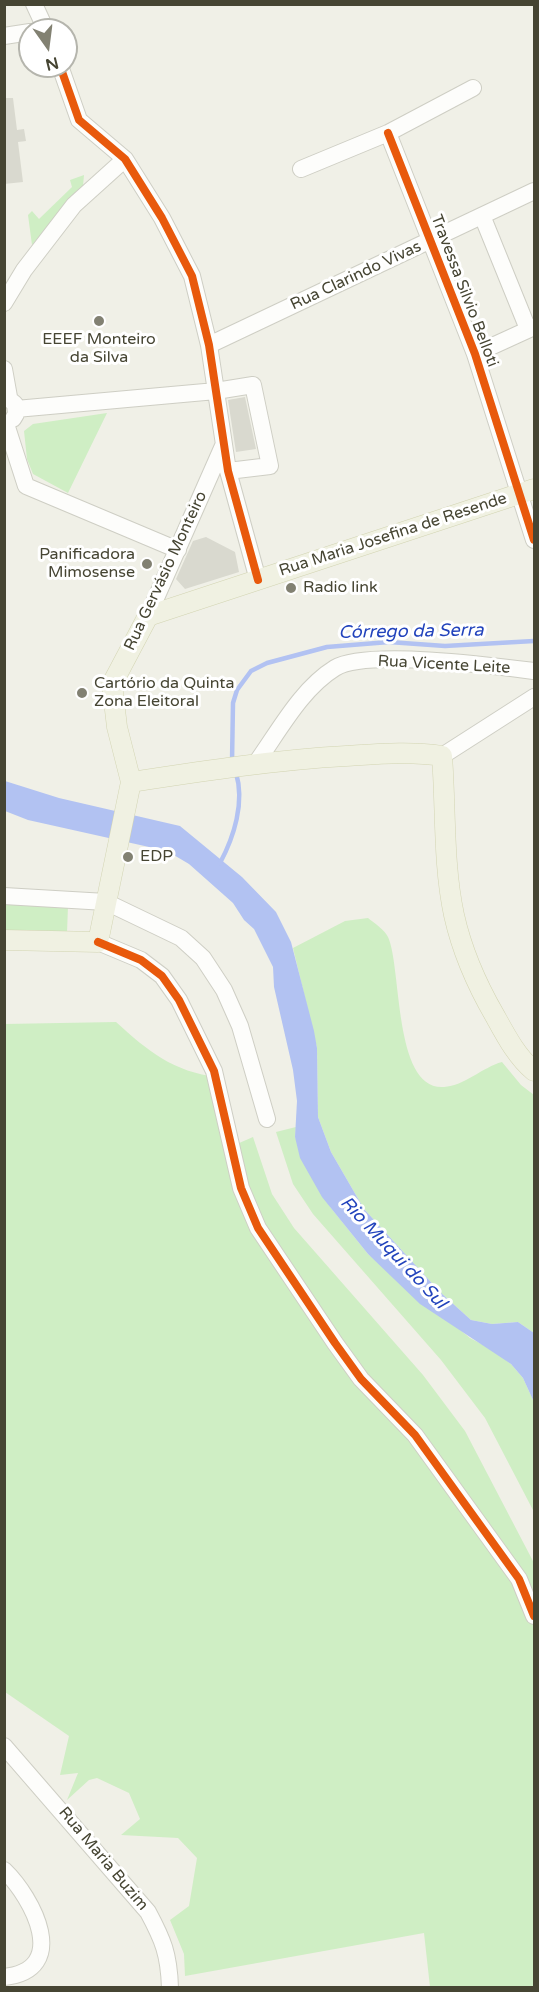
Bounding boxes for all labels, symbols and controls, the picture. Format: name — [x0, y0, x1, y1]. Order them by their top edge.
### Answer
north arrow — [18, 18, 78, 78]
text: N — [43, 52, 61, 75]
street label: Travessa Silvio Belloti — [426, 212, 502, 370]
street label: Rua Clarindo Vivas — [288, 237, 424, 315]
marker: EEEF Monteiro da Silva — [92, 314, 106, 328]
place label: EEEF Monteiro da Silva — [42, 330, 156, 368]
street label: Rua Gervásio Monteiro — [121, 488, 211, 654]
street label: Rua Maria Josefina de Resende — [277, 489, 509, 581]
place label: Panificadora Mimosense — [39, 545, 135, 583]
marker: Panificadora Mimosense — [140, 557, 154, 571]
place label: Radio link — [303, 578, 378, 598]
marker: Radio link — [284, 581, 298, 595]
water label: Córrego da Serra — [338, 620, 484, 644]
street label: Rua Vicente Leite — [377, 652, 511, 678]
place label: Cartório da Quinta Zona Eleitoral — [94, 674, 234, 712]
marker: Cartório da Quinta Zona Eleitoral — [75, 686, 89, 700]
place label: EDP — [140, 847, 173, 867]
marker: EDP — [121, 850, 135, 864]
water label: Rio Muqui do Sul — [335, 1192, 451, 1314]
street label: Rua Maria Buzim — [54, 1803, 152, 1915]

